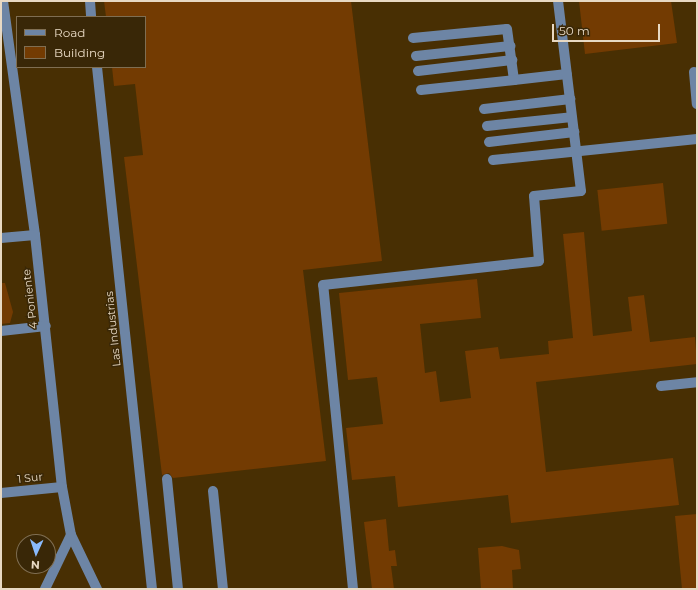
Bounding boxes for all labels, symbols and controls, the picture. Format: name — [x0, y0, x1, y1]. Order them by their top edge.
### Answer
legend — [16, 16, 146, 68]
scale bar — [554, 16, 662, 42]
text: 50 m — [559, 23, 590, 38]
text: Road — [54, 25, 85, 40]
text: Building — [54, 45, 105, 60]
street label: 4 Poniente — [20, 268, 40, 330]
street label: Las Industrias — [102, 291, 124, 367]
street label: 1 Sur — [17, 470, 43, 486]
north arrow — [16, 534, 56, 574]
text: N — [31, 558, 40, 572]

